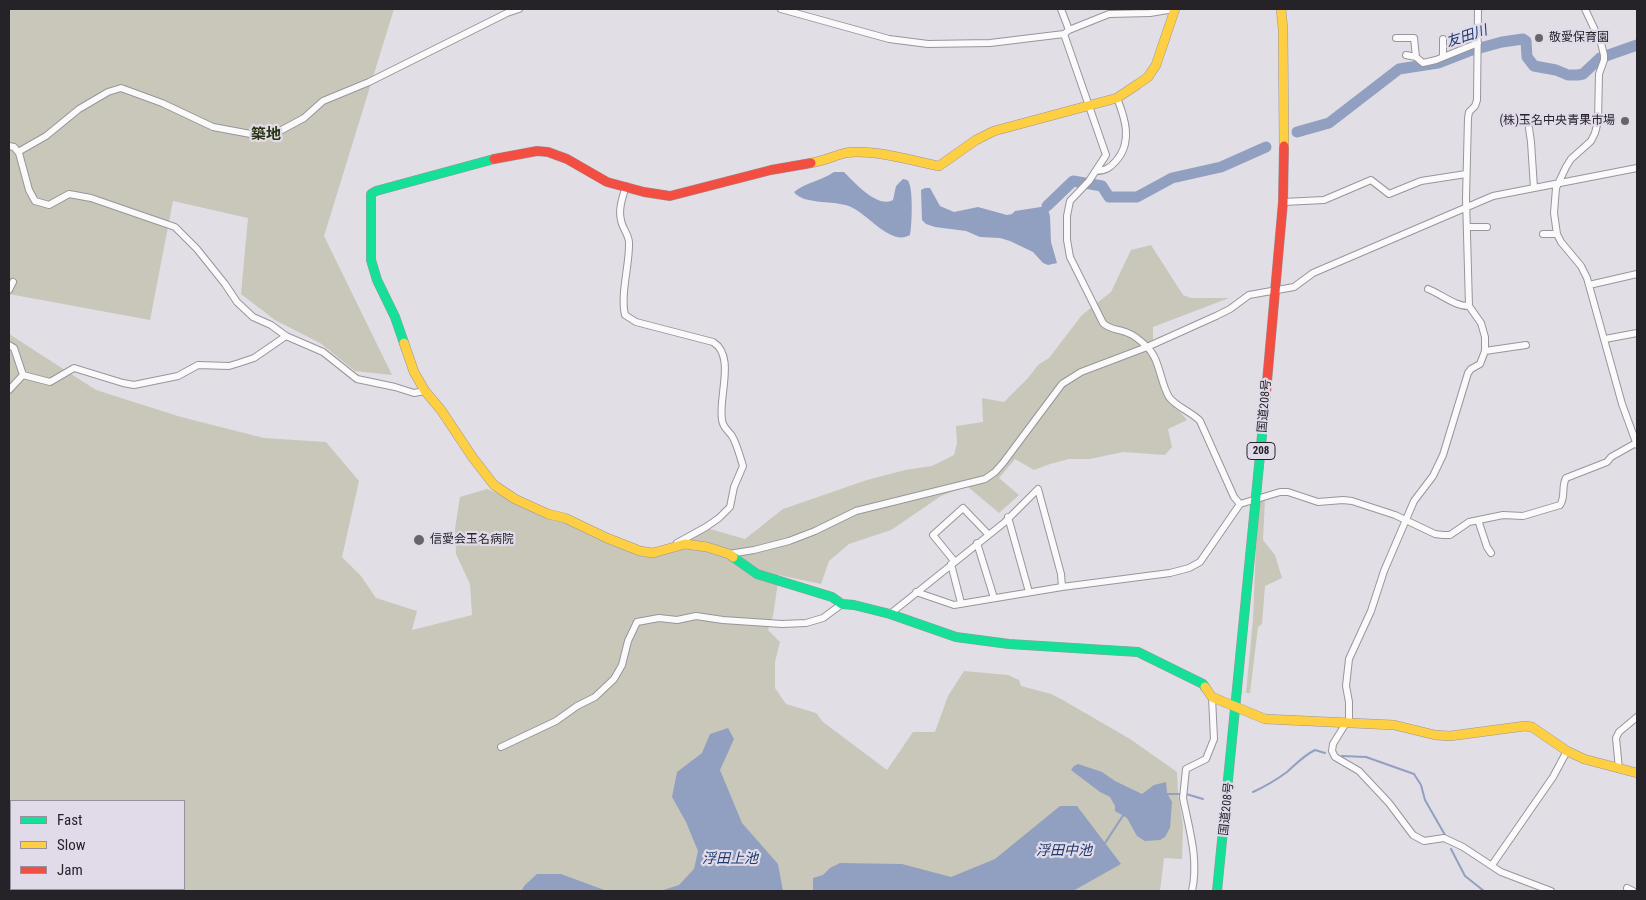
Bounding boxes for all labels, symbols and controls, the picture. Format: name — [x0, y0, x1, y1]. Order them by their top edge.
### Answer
water label: 友田川 — [1444, 23, 1490, 51]
place label: 敬愛保育園 — [1549, 31, 1609, 45]
marker: 敬愛保育園 — [1533, 32, 1545, 44]
place label: (株)玉名中央青果市場 — [1499, 114, 1615, 128]
marker: (株)玉名中央青果市場 — [1619, 115, 1631, 127]
district label: 築地 — [251, 126, 281, 144]
street label: 国道208号 — [1255, 379, 1275, 433]
road number: 208 — [1247, 442, 1275, 460]
marker: 信愛会玉名病院 — [412, 533, 426, 547]
place label: 信愛会玉名病院 — [430, 533, 514, 547]
street label: 国道208号 — [1217, 782, 1237, 836]
legend — [10, 800, 185, 890]
text: Fast — [57, 811, 82, 829]
text: Slow — [57, 836, 86, 854]
water label: 浮田中池 — [1036, 843, 1092, 859]
water label: 浮田上池 — [702, 851, 758, 867]
text: Jam — [57, 861, 83, 879]

